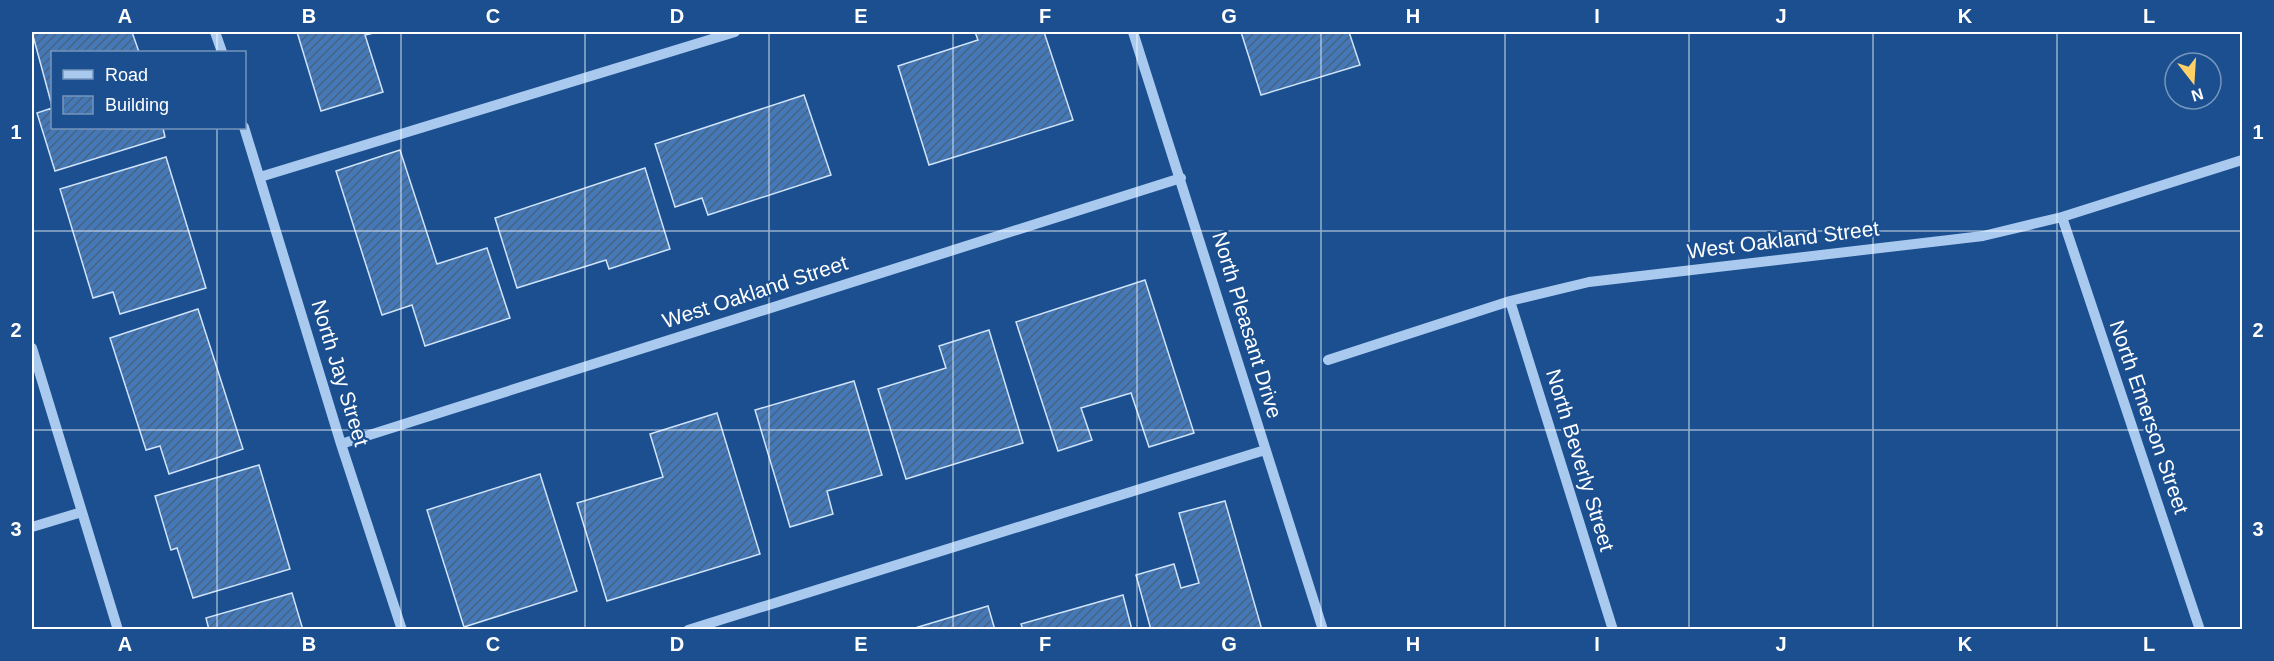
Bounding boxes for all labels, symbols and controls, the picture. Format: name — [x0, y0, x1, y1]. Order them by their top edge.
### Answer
text: A — [118, 5, 132, 27]
text: B — [302, 5, 316, 27]
text: C — [486, 5, 500, 27]
text: D — [670, 5, 684, 27]
text: E — [854, 5, 868, 27]
text: F — [1039, 5, 1051, 27]
text: G — [1221, 5, 1237, 27]
text: H — [1406, 5, 1420, 27]
text: I — [1594, 5, 1600, 27]
text: J — [1775, 5, 1787, 27]
text: K — [1958, 5, 1973, 27]
text: L — [2143, 5, 2155, 27]
legend — [51, 51, 246, 129]
north arrow — [2163, 51, 2223, 111]
text: Road — [105, 65, 148, 85]
text: N — [2189, 85, 2205, 105]
text: Building — [105, 95, 169, 115]
text: 1 — [10, 121, 22, 143]
text: 1 — [2252, 121, 2264, 143]
street label: West Oakland Street — [1686, 216, 1880, 263]
street label: North Pleasant Drive — [1208, 229, 1287, 421]
street label: West Oakland Street — [659, 251, 851, 332]
street label: North Jay Street — [307, 297, 374, 449]
street label: North Emerson Street — [2106, 317, 2193, 517]
text: 2 — [10, 319, 22, 341]
text: 2 — [2252, 319, 2264, 341]
street label: North Beverly Street — [1542, 366, 1619, 554]
text: 3 — [10, 518, 22, 540]
text: 3 — [2252, 518, 2264, 540]
text: A — [118, 633, 132, 655]
text: B — [302, 633, 316, 655]
text: C — [486, 633, 500, 655]
text: D — [670, 633, 684, 655]
text: E — [854, 633, 868, 655]
text: F — [1039, 633, 1051, 655]
text: G — [1221, 633, 1237, 655]
text: H — [1406, 633, 1420, 655]
text: I — [1594, 633, 1600, 655]
text: J — [1775, 633, 1787, 655]
text: K — [1958, 633, 1973, 655]
text: L — [2143, 633, 2155, 655]

